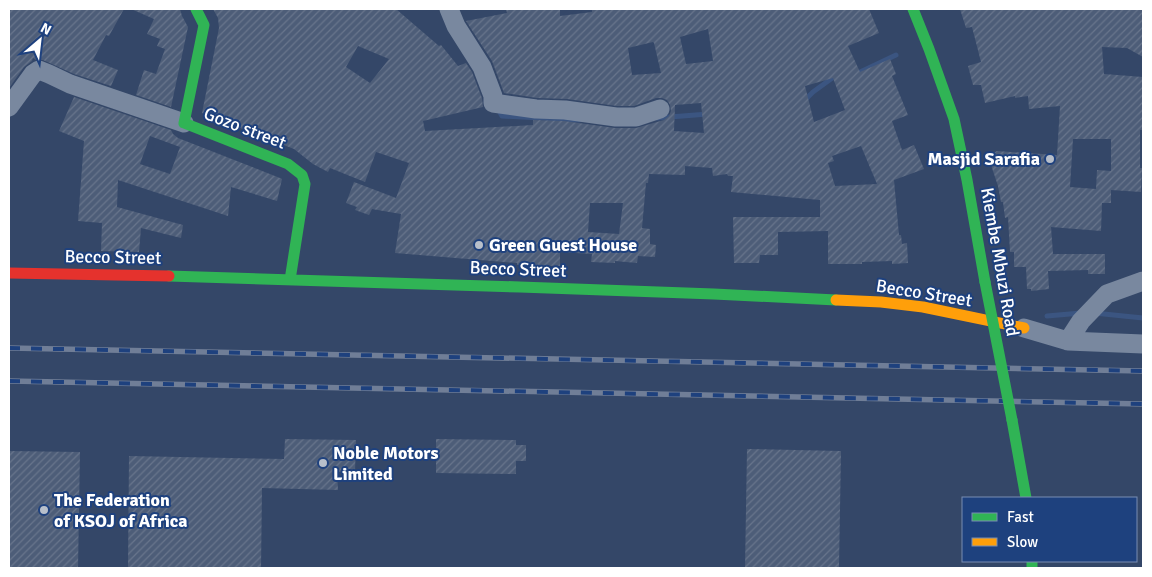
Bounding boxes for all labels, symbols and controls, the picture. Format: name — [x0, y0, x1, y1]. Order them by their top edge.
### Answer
north arrow — [15, 15, 65, 65]
text: N — [38, 19, 54, 39]
street label: Gozo street — [201, 102, 289, 154]
place label: Masjid Sarafia — [928, 148, 1040, 170]
marker: Masjid Sarafia — [1044, 153, 1056, 165]
street label: Kiembe Mbuzi Road — [976, 186, 1024, 338]
place label: Green Guest House — [489, 234, 637, 256]
marker: Green Guest House — [473, 239, 485, 251]
street label: Becco Street — [64, 245, 162, 269]
street label: Becco Street — [469, 256, 567, 282]
street label: Becco Street — [874, 275, 974, 311]
place label: Noble Motors Limited — [333, 442, 438, 485]
marker: Noble Motors Limited — [317, 457, 329, 469]
place label: The Federation of KSOJ of Africa — [54, 489, 188, 532]
legend — [962, 497, 1137, 562]
marker: The Federation of KSOJ of Africa — [38, 504, 50, 516]
text: Fast — [1007, 508, 1034, 526]
text: Slow — [1007, 533, 1038, 551]

